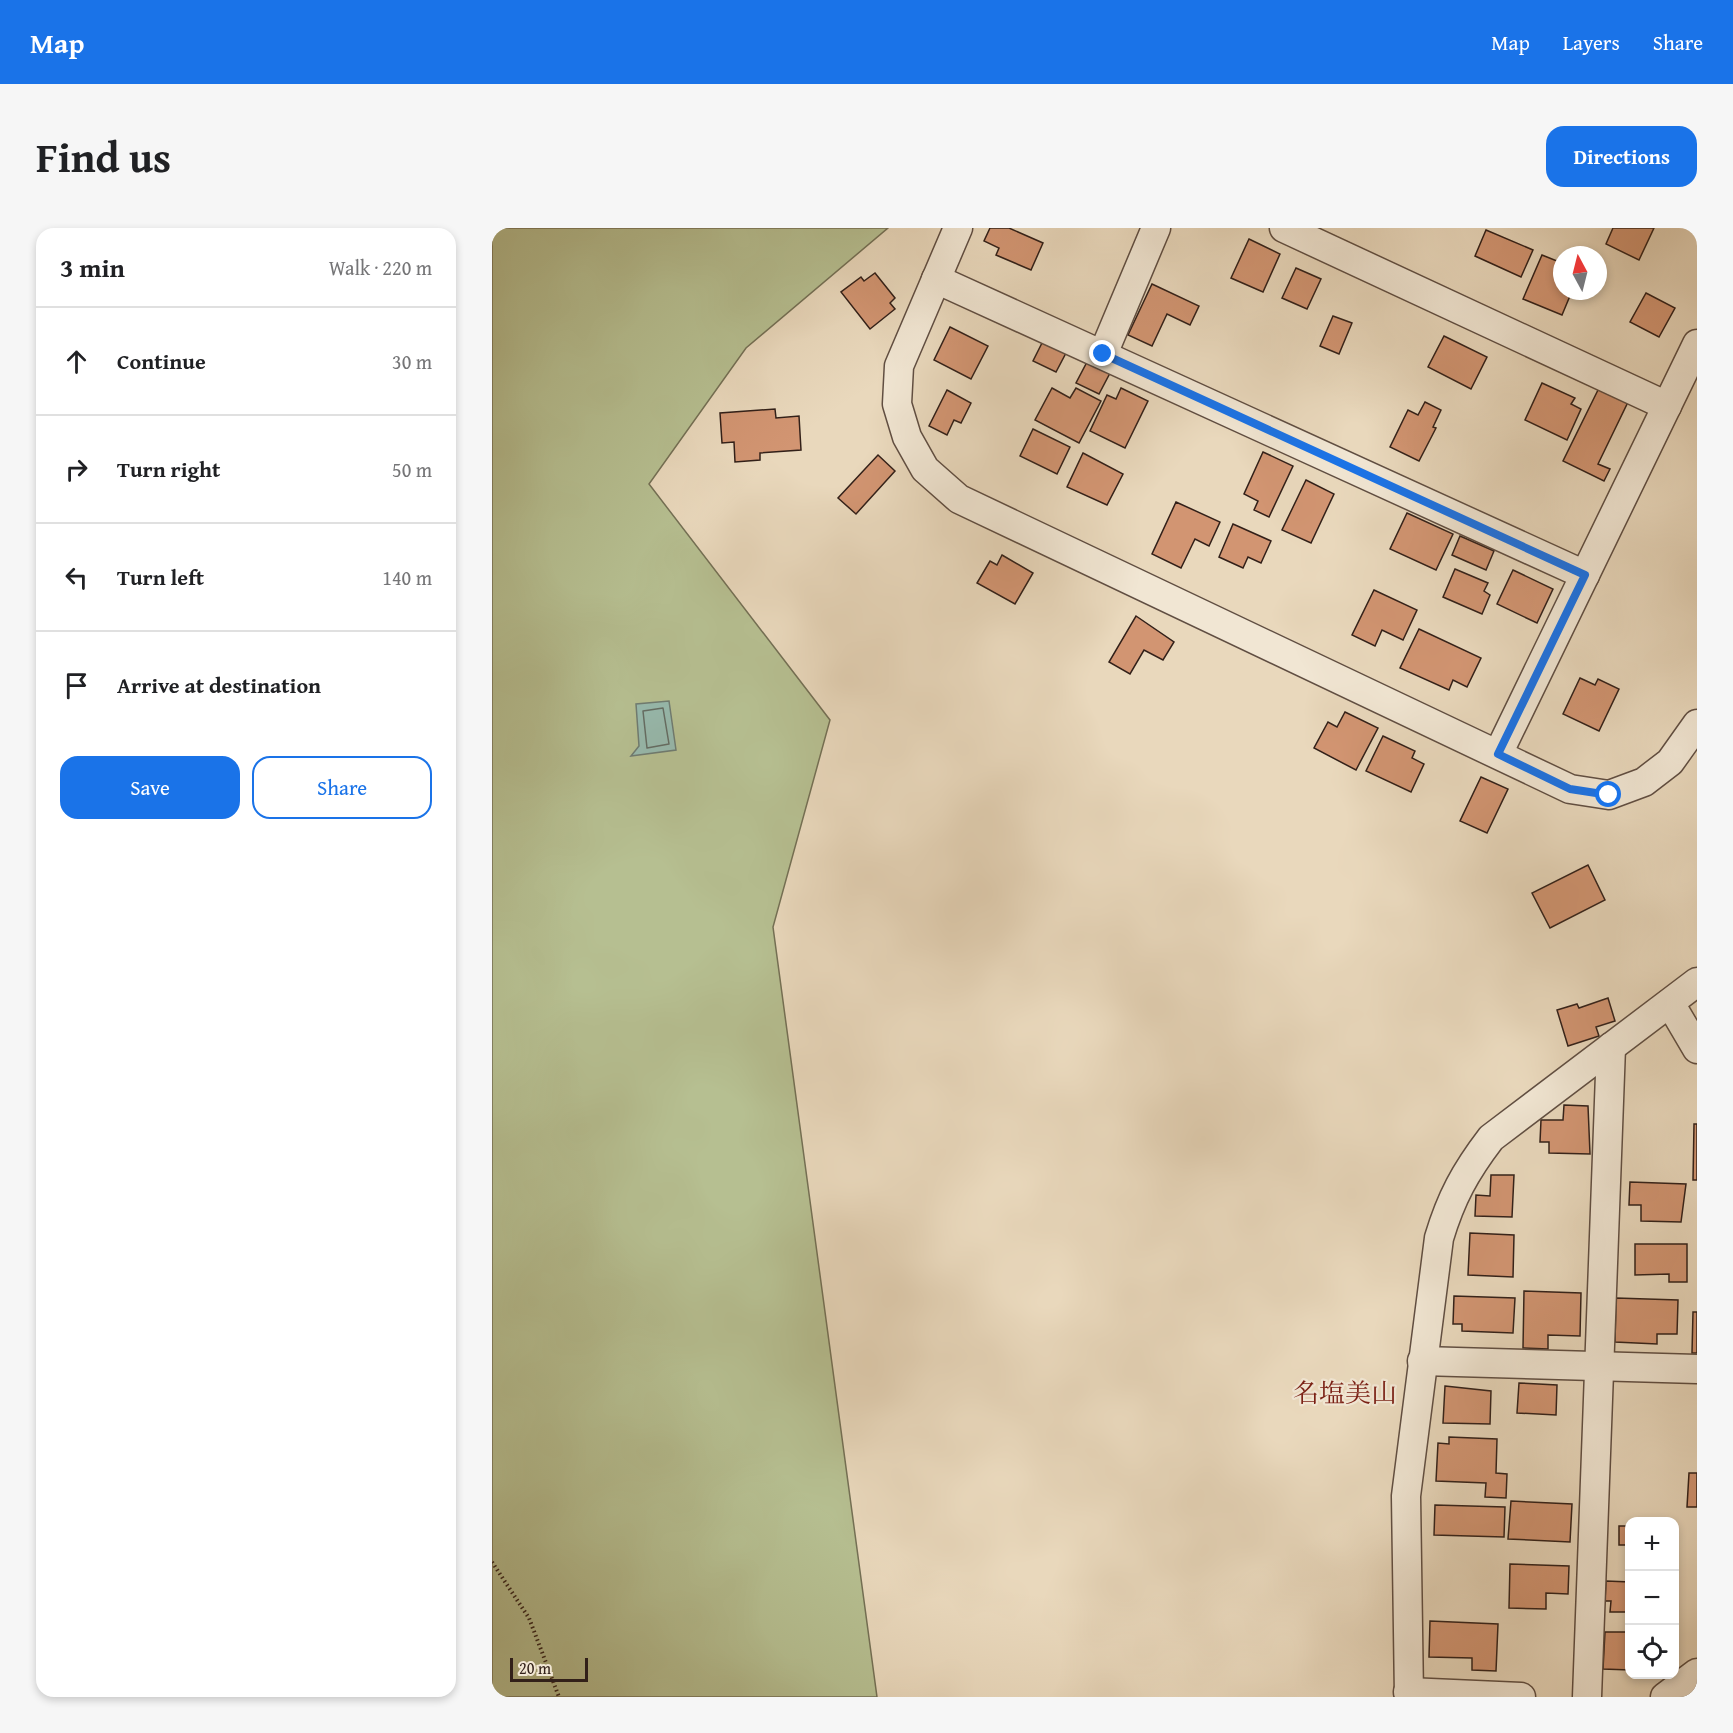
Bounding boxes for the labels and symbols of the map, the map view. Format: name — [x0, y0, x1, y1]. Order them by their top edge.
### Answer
north arrow — [1553, 246, 1607, 300]
route end — [1089, 340, 1115, 366]
route start — [1595, 781, 1621, 807]
district label: 名塩美山 — [1293, 1373, 1397, 1412]
scale bar — [510, 1655, 588, 1682]

